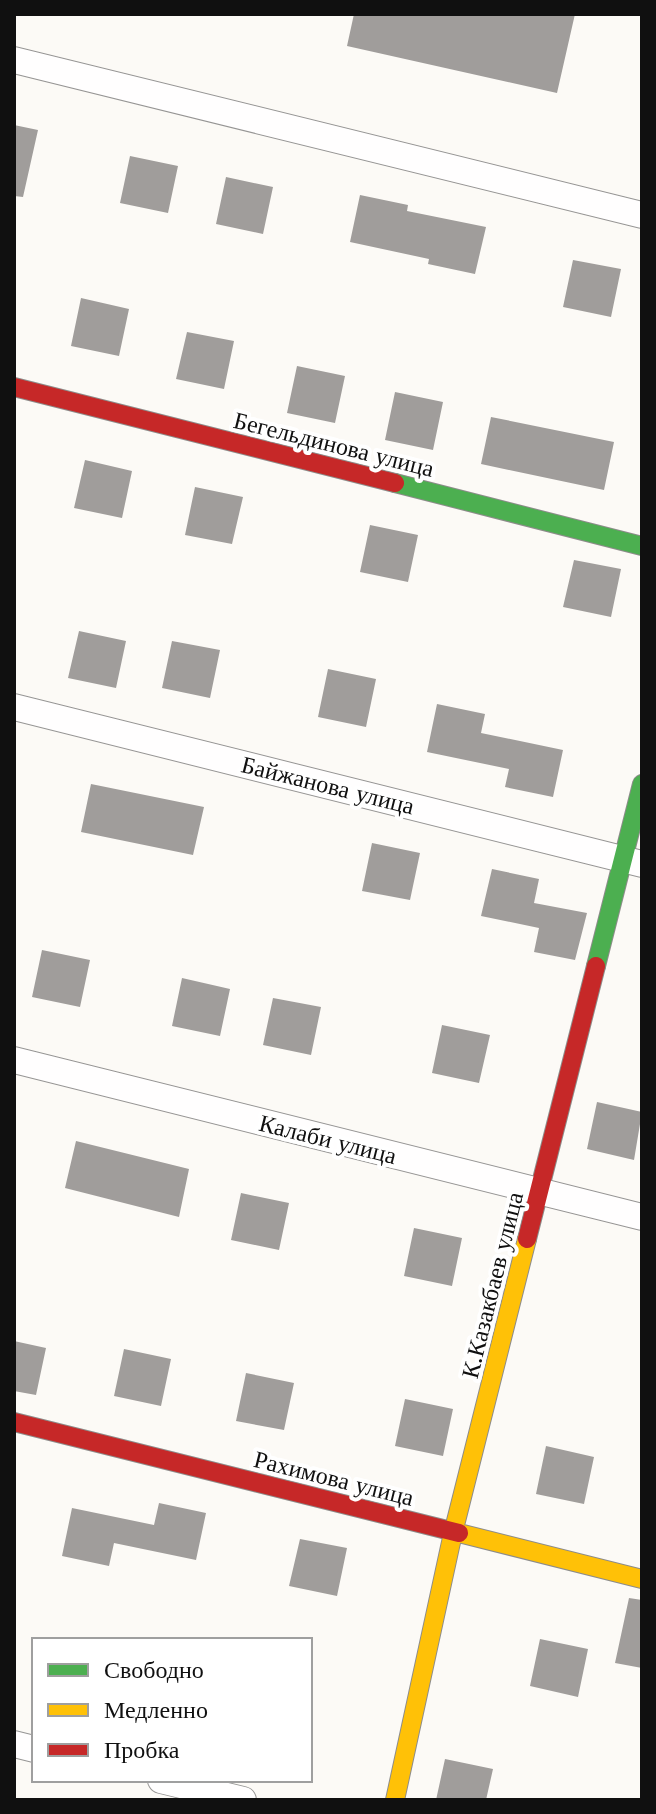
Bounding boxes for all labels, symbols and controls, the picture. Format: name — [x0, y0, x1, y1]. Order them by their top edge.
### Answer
street label: Бегельдинова улица — [231, 405, 437, 483]
street label: Байжанова улица — [239, 749, 418, 821]
street label: Калаби улица — [256, 1108, 400, 1170]
street label: К.Казакбаев улица — [455, 1189, 529, 1381]
street label: Рахимова улица — [251, 1444, 417, 1512]
legend — [32, 1638, 312, 1782]
text: Свободно — [104, 1655, 204, 1684]
text: Медленно — [104, 1695, 208, 1724]
text: Пробка — [104, 1735, 180, 1764]

